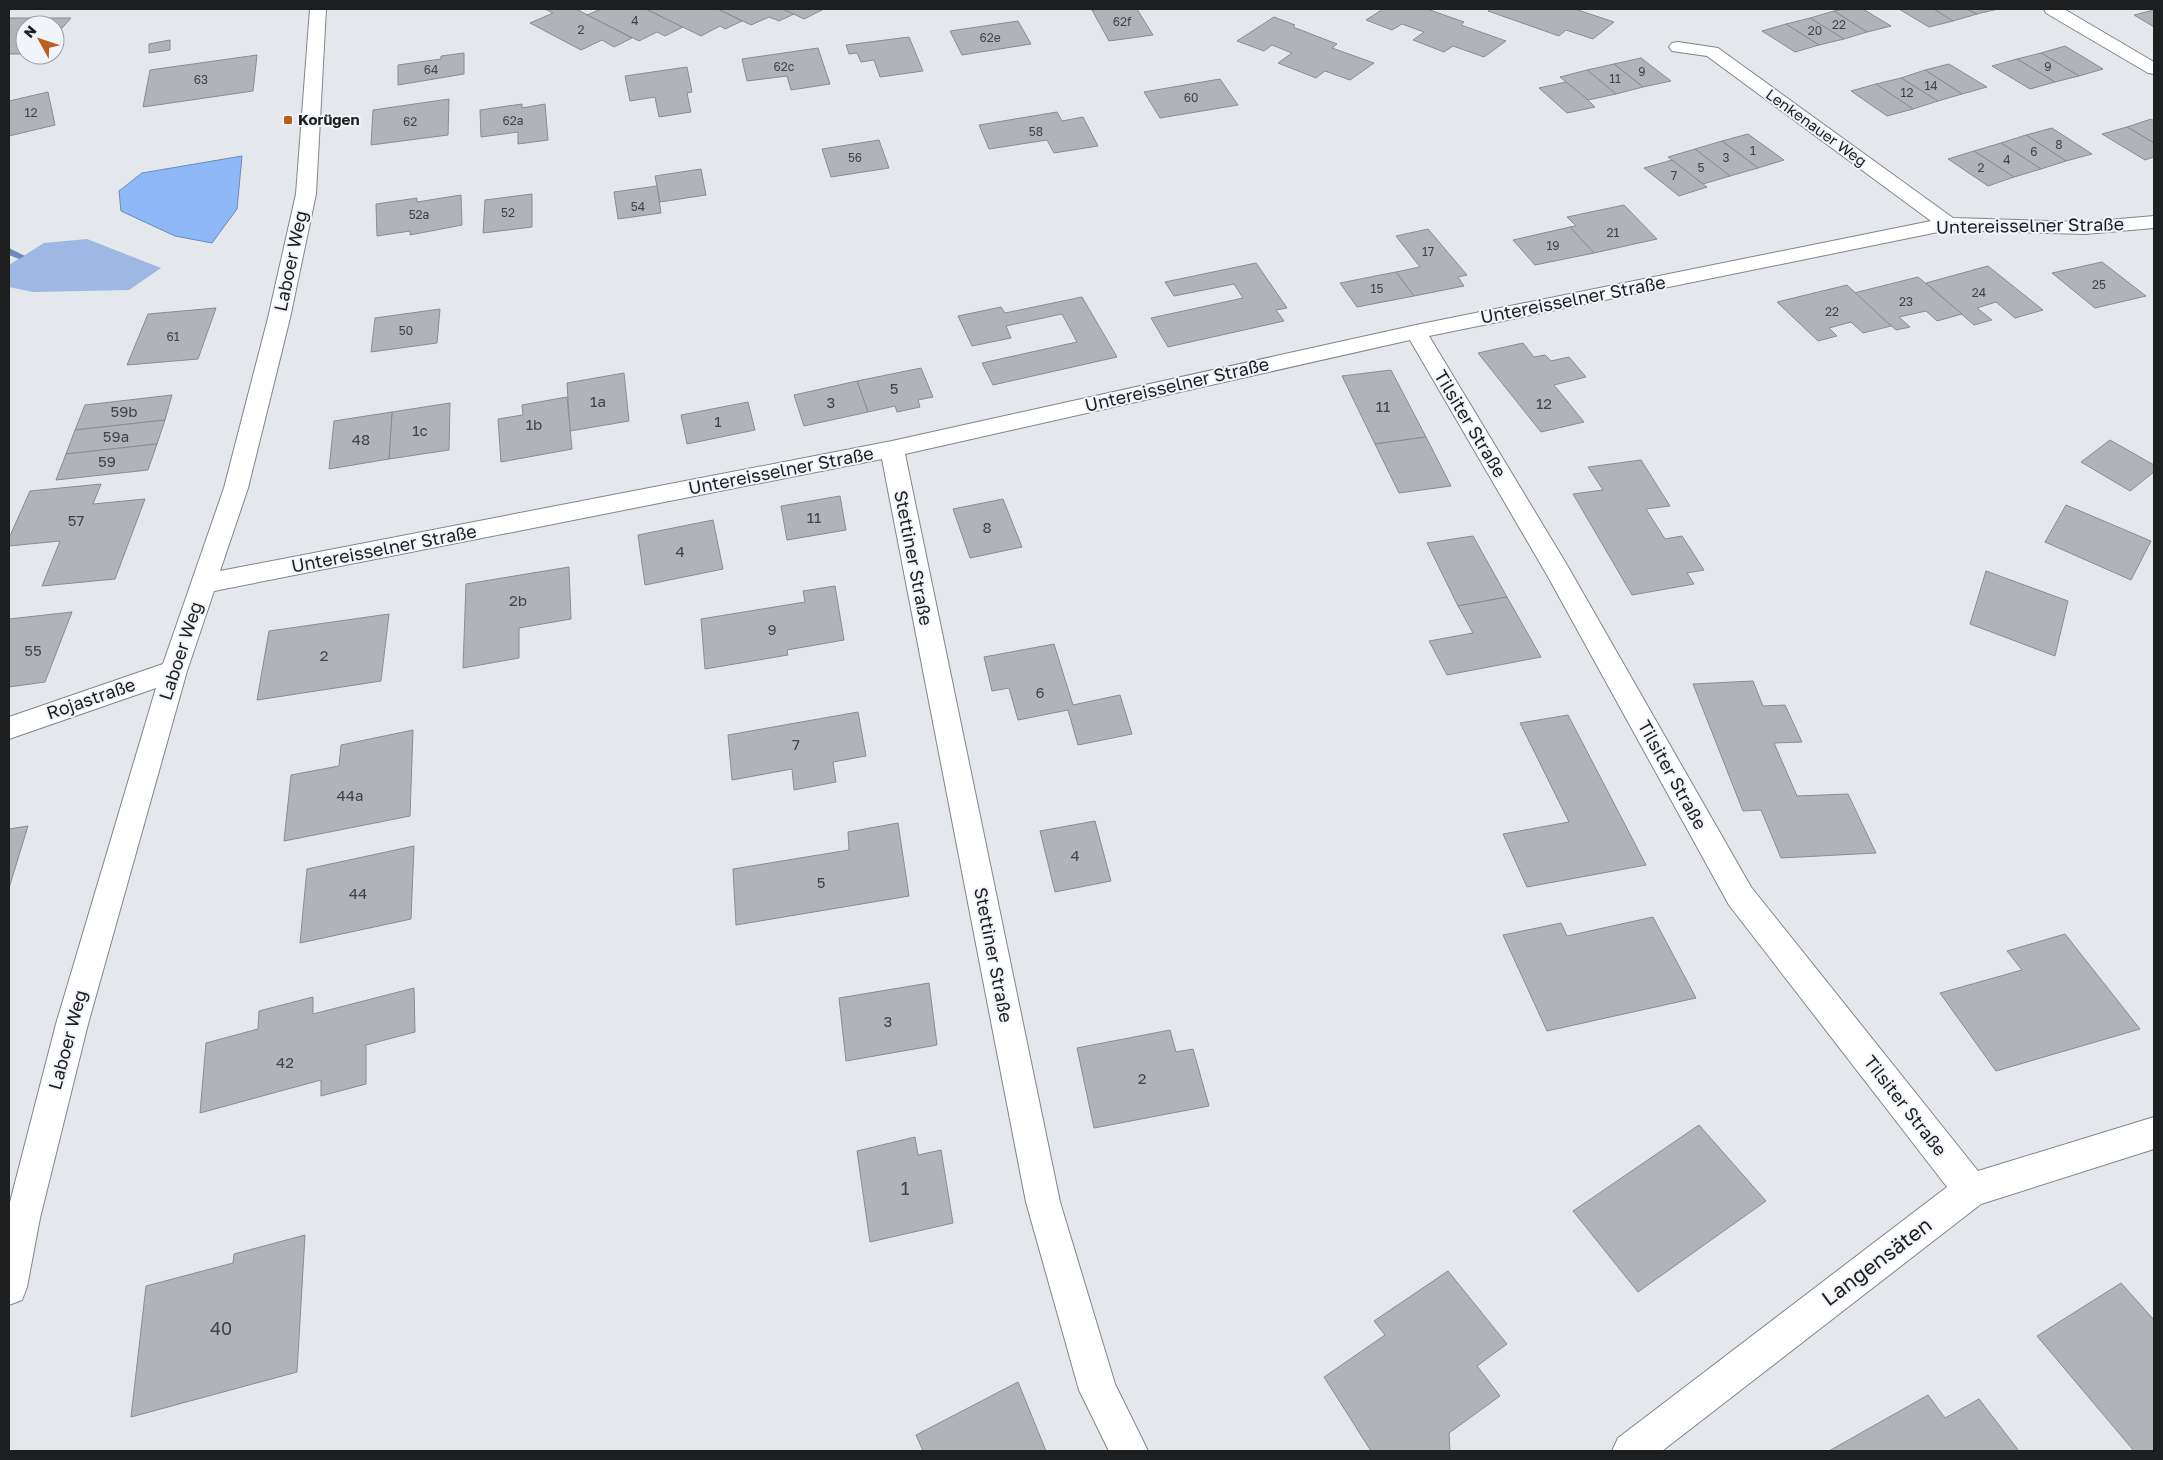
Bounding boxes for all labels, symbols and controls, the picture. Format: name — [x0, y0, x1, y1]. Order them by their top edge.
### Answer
house number: 4 — [631, 13, 639, 28]
house number: 62f — [1113, 14, 1132, 29]
north arrow — [15, 15, 65, 65]
house number: 22 — [1832, 17, 1846, 32]
text: N — [20, 22, 40, 41]
house number: 2 — [578, 22, 585, 37]
house number: 20 — [1808, 23, 1822, 38]
house number: 62e — [979, 30, 1001, 45]
house number: 62c — [774, 59, 795, 74]
house number: 9 — [2044, 59, 2052, 74]
house number: 64 — [424, 62, 438, 77]
house number: 9 — [1638, 64, 1646, 79]
house number: 11 — [1609, 71, 1621, 86]
house number: 63 — [194, 72, 208, 87]
house number: 14 — [1924, 78, 1938, 93]
street label: Lenkenauer Weg — [1763, 85, 1870, 170]
house number: 12 — [1901, 85, 1913, 100]
house number: 60 — [1184, 90, 1198, 105]
house number: 12 — [25, 105, 37, 120]
place label: Korügen — [298, 110, 360, 128]
house number: 62a — [502, 113, 524, 128]
marker: Korügen — [282, 114, 294, 126]
house number: 62 — [403, 114, 417, 129]
house number: 58 — [1029, 124, 1043, 139]
house number: 8 — [2055, 137, 2063, 152]
house number: 1 — [1750, 143, 1756, 158]
house number: 6 — [2030, 144, 2038, 159]
house number: 56 — [848, 150, 862, 165]
house number: 3 — [1722, 150, 1730, 165]
house number: 4 — [2003, 152, 2011, 167]
house number: 5 — [1698, 160, 1705, 175]
house number: 2 — [1978, 160, 1985, 175]
house number: 7 — [1671, 168, 1677, 183]
house number: 54 — [631, 199, 645, 214]
house number: 52 — [501, 205, 515, 220]
house number: 52a — [409, 207, 429, 222]
street label: Laboer Weg — [269, 208, 311, 313]
street label: Untereisselner Straße — [1936, 212, 2124, 238]
house number: 21 — [1607, 225, 1620, 240]
house number: 19 — [1546, 238, 1560, 253]
house number: 17 — [1422, 244, 1434, 259]
street label: Untereisselner Straße — [1478, 270, 1667, 328]
house number: 25 — [2092, 277, 2106, 292]
house number: 15 — [1371, 281, 1383, 296]
house number: 24 — [1972, 285, 1986, 300]
house number: 23 — [1899, 294, 1913, 309]
house number: 22 — [1825, 304, 1839, 319]
house number: 50 — [399, 323, 413, 338]
house number: 61 — [166, 329, 180, 344]
street label: Untereisselner Straße — [1083, 352, 1271, 416]
street label: Tilsiter Straße — [1430, 366, 1512, 481]
house number: 5 — [890, 379, 898, 397]
house number: 1a — [590, 392, 606, 410]
house number: 3 — [827, 393, 835, 411]
house number: 12 — [1536, 394, 1552, 412]
house number: 11 — [1376, 397, 1390, 415]
house number: 59b — [110, 402, 138, 420]
house number: 1 — [714, 412, 722, 430]
house number: 1b — [526, 415, 542, 433]
house number: 1c — [412, 421, 428, 439]
house number: 59a — [103, 427, 129, 445]
house number: 48 — [352, 430, 370, 448]
street label: Untereisselner Straße — [686, 441, 875, 499]
house number: 59 — [98, 452, 116, 470]
street label: Stettiner Straße — [890, 488, 938, 627]
house number: 11 — [807, 508, 821, 526]
house number: 57 — [68, 511, 84, 529]
house number: 8 — [982, 518, 992, 536]
street label: Untereisselner Straße — [289, 519, 478, 577]
house number: 4 — [675, 542, 685, 560]
house number: 2b — [509, 591, 527, 609]
street label: Laboer Weg — [154, 599, 206, 703]
house number: 9 — [767, 620, 777, 638]
house number: 55 — [24, 641, 42, 659]
house number: 2 — [320, 646, 328, 664]
street label: Rojastraße — [43, 673, 138, 724]
house number: 6 — [1035, 683, 1045, 701]
street label: Tilsiter Straße — [1634, 716, 1712, 833]
house number: 7 — [792, 735, 800, 753]
house number: 44a — [337, 786, 363, 804]
house number: 4 — [1070, 846, 1080, 864]
house number: 5 — [817, 873, 825, 891]
house number: 44 — [349, 884, 367, 902]
street label: Stettiner Straße — [970, 885, 1018, 1024]
street label: Laboer Weg — [43, 987, 91, 1092]
house number: 3 — [884, 1012, 892, 1030]
street label: Tilsiter Straße — [1860, 1051, 1952, 1160]
house number: 42 — [276, 1053, 294, 1071]
house number: 2 — [1138, 1069, 1146, 1087]
house number: 1 — [901, 1177, 910, 1199]
street label: Langensäten — [1816, 1211, 1937, 1311]
house number: 40 — [210, 1317, 232, 1339]

